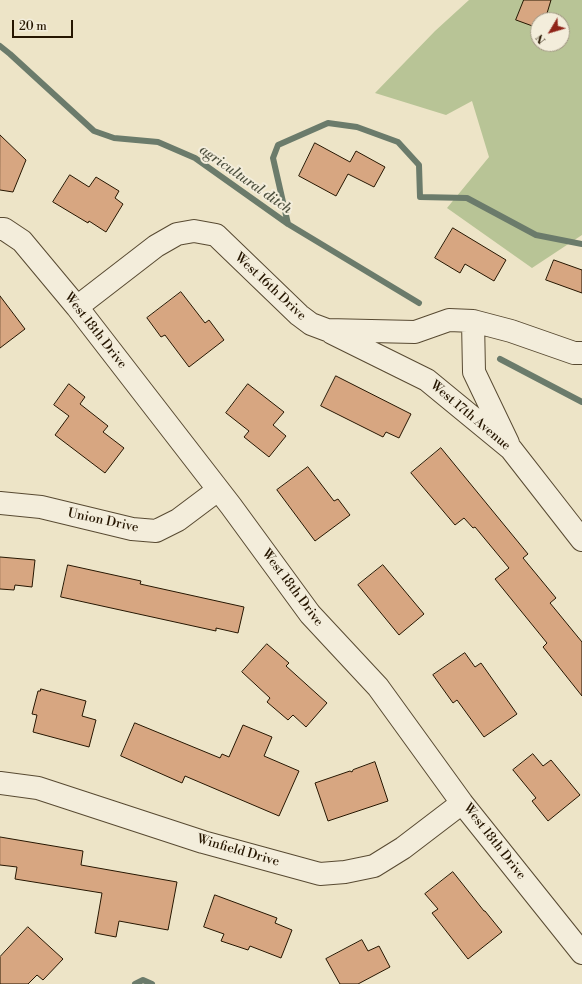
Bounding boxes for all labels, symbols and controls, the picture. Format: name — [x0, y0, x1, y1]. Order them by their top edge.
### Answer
scale bar — [14, 12, 75, 38]
north arrow — [530, 12, 570, 52]
text: 20 m — [19, 19, 47, 34]
text: N — [533, 31, 550, 47]
water label: agricultural ditch — [195, 142, 295, 218]
street label: West 16th Drive — [231, 250, 309, 324]
street label: West 18th Drive — [60, 290, 130, 372]
street label: West 17th Avenue — [427, 378, 513, 454]
street label: Union Drive — [66, 506, 140, 536]
street label: West 18th Drive — [258, 546, 326, 630]
street label: West 18th Drive — [459, 801, 529, 883]
street label: Winfield Drive — [195, 832, 281, 870]

